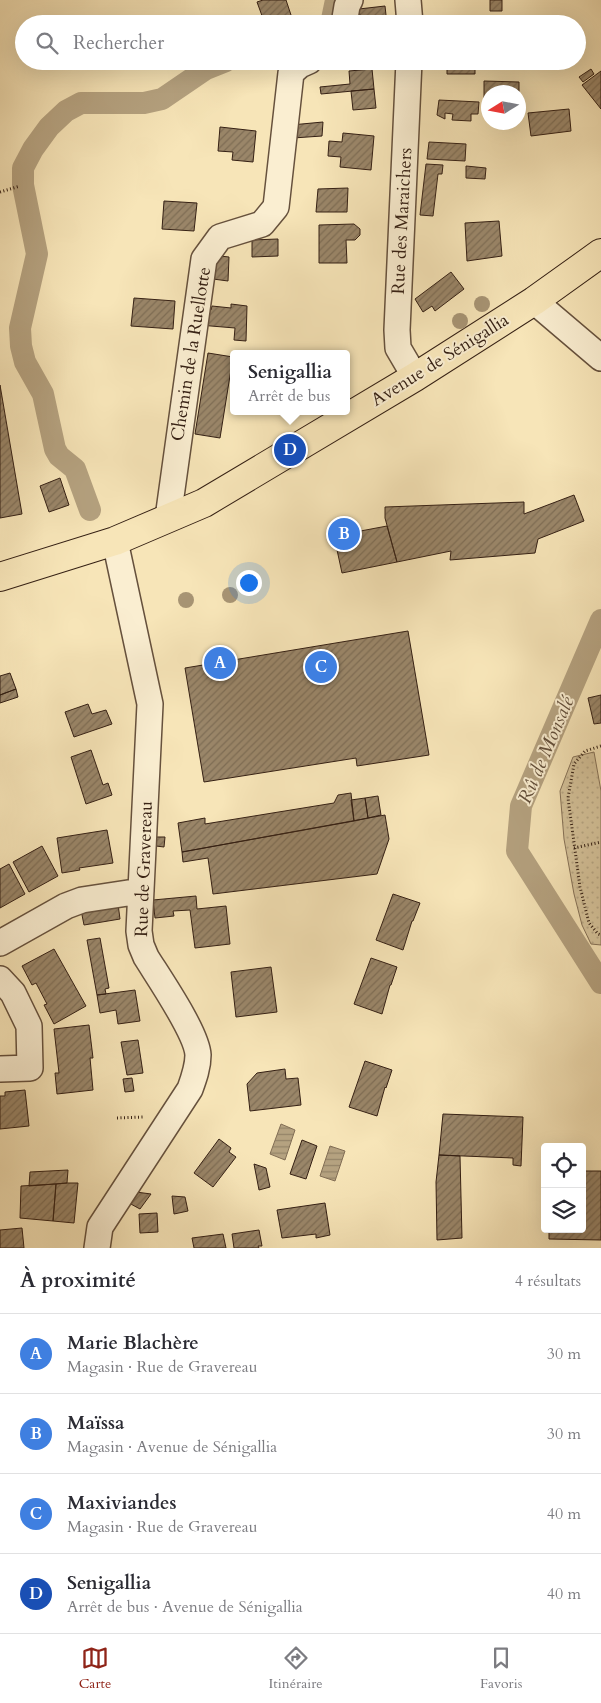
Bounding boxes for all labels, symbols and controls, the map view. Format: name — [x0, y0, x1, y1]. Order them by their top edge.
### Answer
search box — [15, 15, 586, 70]
icon: search — [33, 29, 61, 57]
text: Rechercher — [73, 30, 164, 56]
north arrow — [481, 85, 526, 130]
street label: Rue des Maraichers — [386, 147, 418, 295]
street label: Chemin de la Ruellotte — [165, 265, 217, 443]
street label: Avenue de Sénigallia — [366, 307, 514, 413]
popup — [230, 350, 350, 415]
text: Senigallia — [248, 359, 332, 385]
text: Arrêt de bus — [248, 385, 330, 407]
pin: D — [274, 431, 306, 469]
pin: B — [328, 515, 360, 553]
your location — [236, 570, 262, 596]
pin: A — [204, 644, 236, 682]
pin: C — [305, 648, 337, 686]
water label: Rû de Monsalé — [512, 691, 581, 807]
street label: Rue de Gravereau — [129, 800, 159, 938]
map controls — [541, 1143, 586, 1233]
button: locate — [541, 1143, 586, 1188]
button: layers — [541, 1188, 586, 1233]
text: À proximité — [20, 1266, 136, 1295]
text: 4 résultats — [515, 1270, 581, 1292]
text: Marie Blachère — [67, 1330, 199, 1356]
text: A — [30, 1343, 42, 1365]
text: 30 m — [547, 1343, 581, 1365]
text: Magasin · Rue de Gravereau — [67, 1356, 258, 1378]
text: Maïssa — [67, 1410, 124, 1436]
text: B — [30, 1423, 42, 1445]
text: 30 m — [547, 1423, 581, 1445]
text: Magasin · Avenue de Sénigallia — [67, 1436, 277, 1458]
text: Maxiviandes — [67, 1490, 176, 1516]
text: C — [30, 1503, 42, 1525]
text: 40 m — [547, 1503, 581, 1525]
text: Magasin · Rue de Gravereau — [67, 1516, 258, 1538]
text: Senigallia — [67, 1570, 151, 1596]
text: D — [29, 1583, 43, 1605]
text: 40 m — [547, 1583, 581, 1605]
text: Arrêt de bus · Avenue de Sénigallia — [67, 1596, 303, 1618]
tab: Carte — [79, 1644, 111, 1693]
tab: Itinéraire — [269, 1644, 323, 1693]
tab: Favoris — [480, 1644, 522, 1693]

